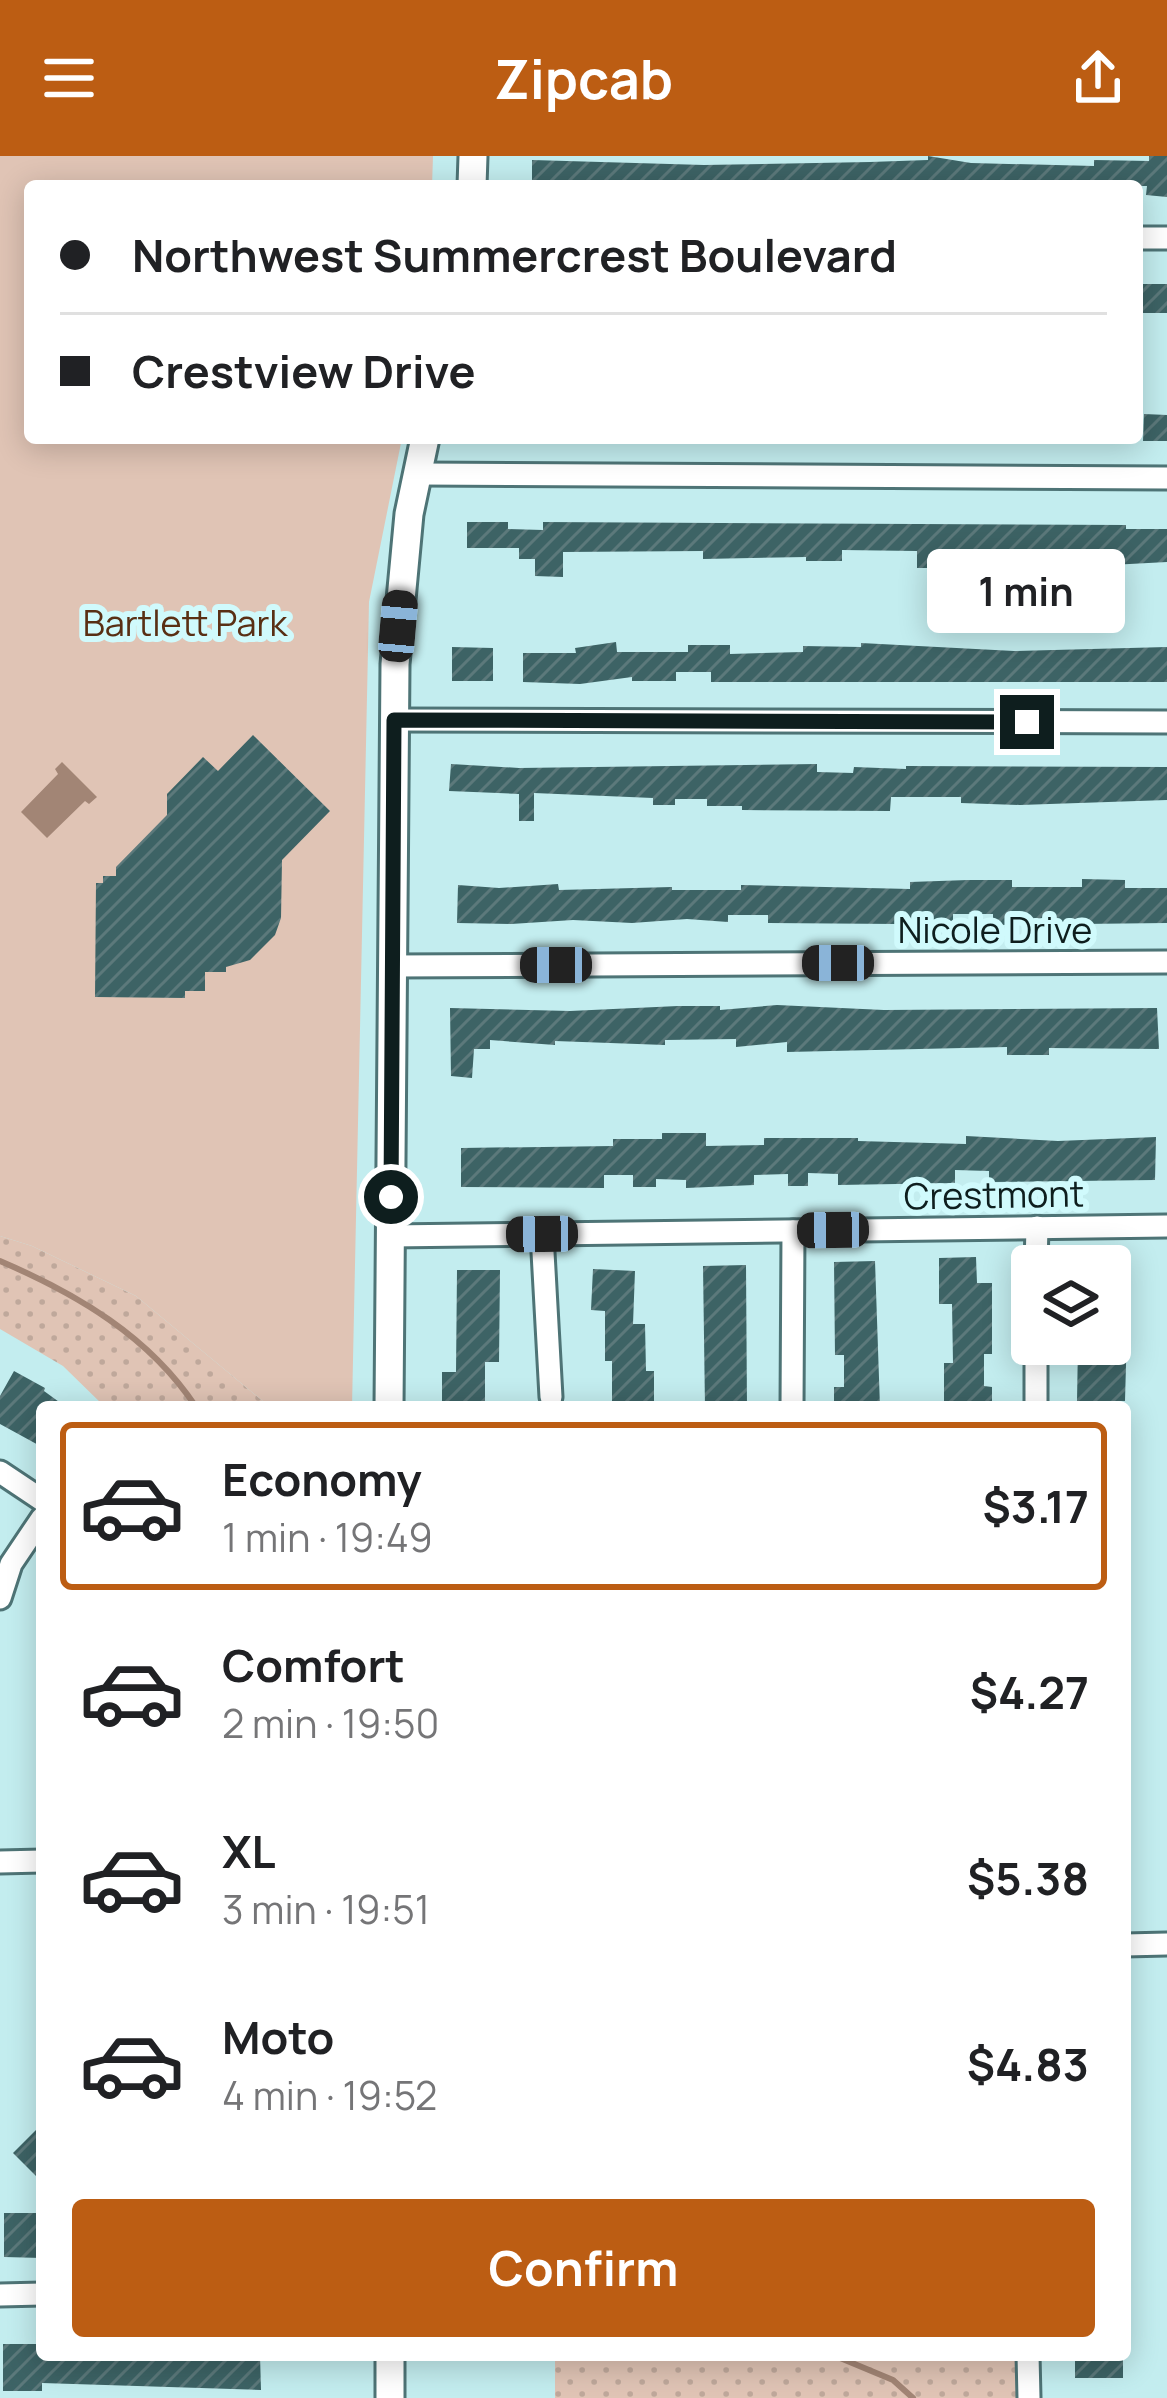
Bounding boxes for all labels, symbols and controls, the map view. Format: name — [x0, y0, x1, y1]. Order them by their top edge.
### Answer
text: Zipcab — [494, 41, 673, 115]
icon: menu — [36, 45, 102, 111]
icon: share — [1065, 45, 1131, 111]
text: Northwest Summercrest Boulevard — [132, 224, 897, 286]
text: Crestview Drive — [132, 340, 476, 402]
callout: 1 min — [928, 548, 1126, 632]
text: 1 min — [978, 564, 1074, 618]
car — [377, 589, 419, 663]
park label: Bartlett Park — [83, 598, 288, 647]
route end — [1000, 695, 1054, 749]
street label: Nicole Drive — [898, 905, 1092, 954]
car — [802, 945, 874, 981]
car — [520, 947, 592, 983]
street label: Crestmont — [903, 1168, 1085, 1221]
route start — [364, 1170, 418, 1224]
car — [797, 1211, 869, 1249]
car — [506, 1215, 578, 1253]
map controls — [1011, 1245, 1131, 1365]
button: layers — [1011, 1245, 1131, 1365]
text: Economy — [222, 1448, 422, 1510]
icon: car — [78, 1452, 186, 1560]
text: $3.17 — [983, 1475, 1089, 1537]
text: 1 min · 19:49 — [222, 1510, 433, 1564]
text: Comfort — [222, 1634, 405, 1696]
icon: car — [78, 1638, 186, 1746]
text: $4.27 — [970, 1661, 1089, 1723]
text: 2 min · 19:50 — [222, 1696, 439, 1750]
text: XL — [222, 1820, 276, 1882]
icon: car — [78, 1824, 186, 1932]
text: $5.38 — [967, 1847, 1089, 1909]
text: 3 min · 19:51 — [222, 1882, 430, 1936]
text: Moto — [222, 2006, 334, 2068]
icon: car — [78, 2010, 186, 2118]
text: $4.83 — [967, 2033, 1089, 2095]
text: 4 min · 19:52 — [222, 2068, 437, 2122]
button: Confirm — [72, 2199, 1095, 2337]

